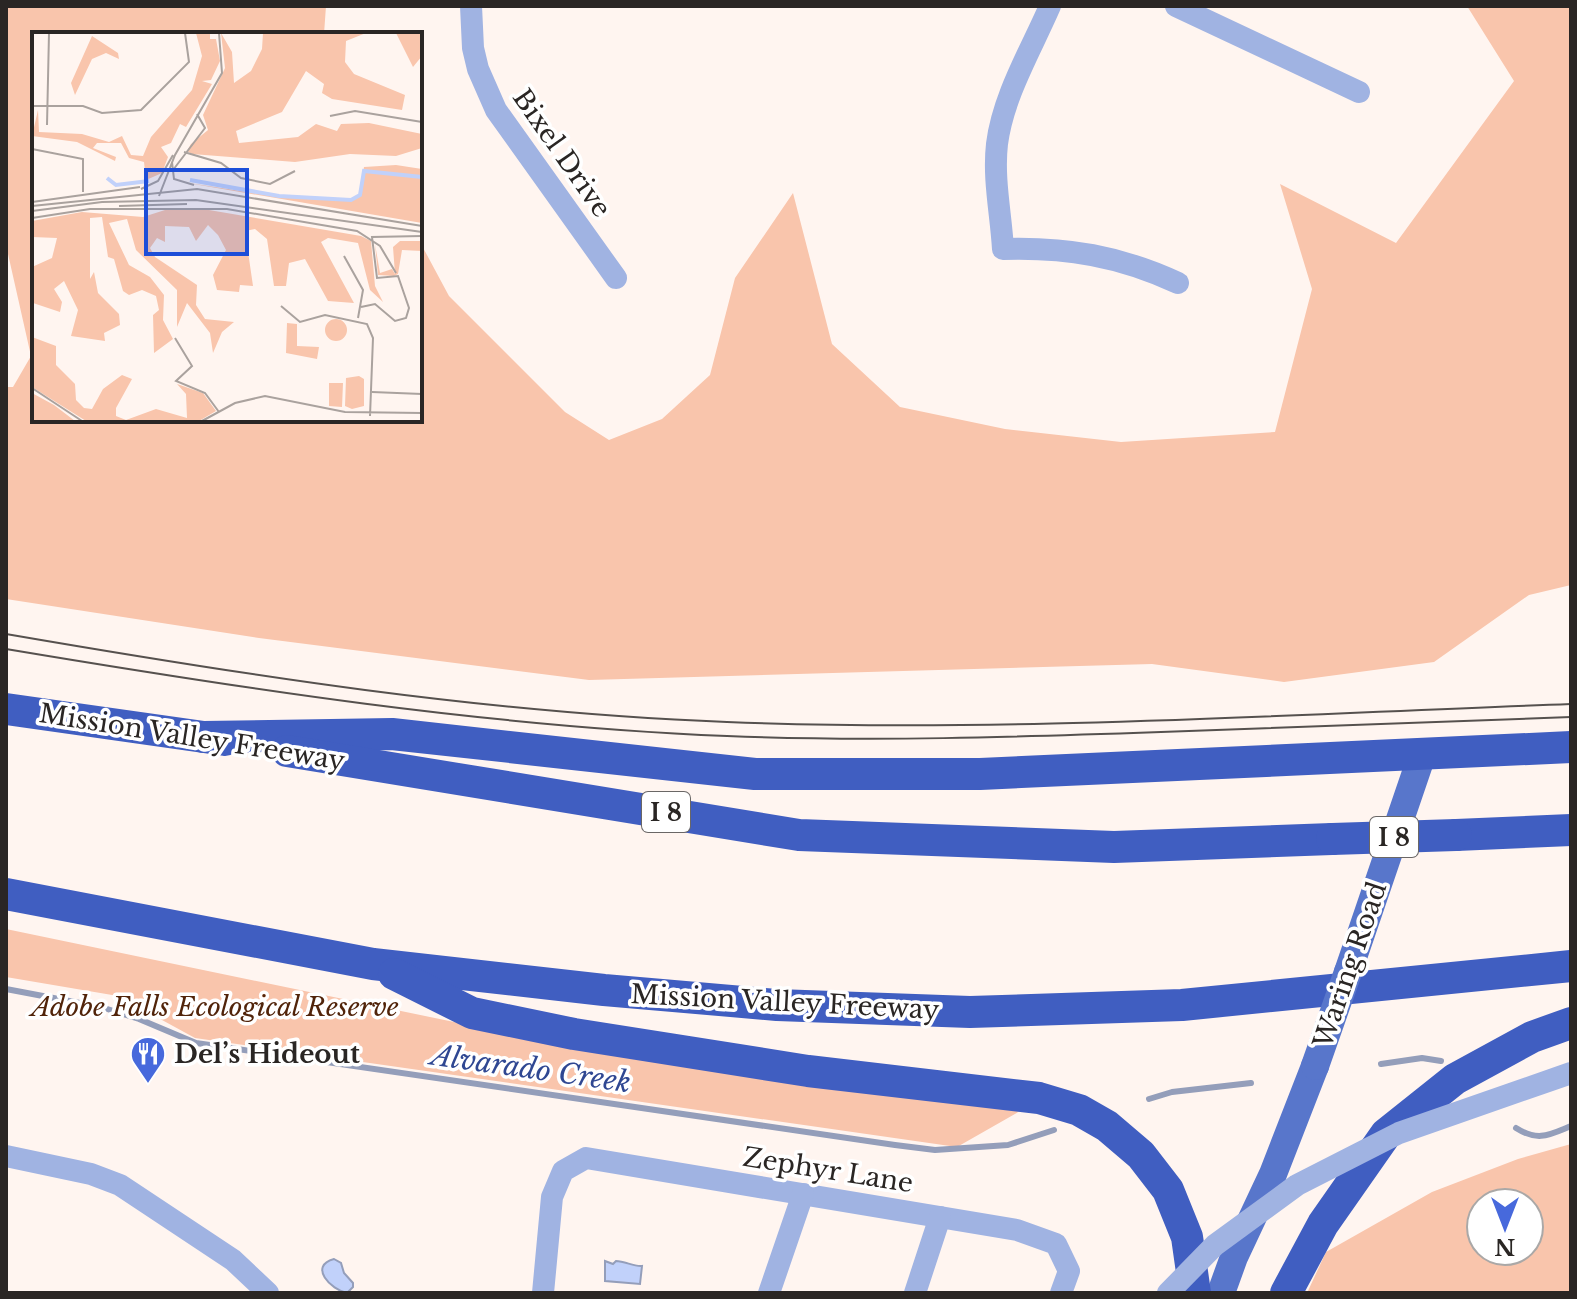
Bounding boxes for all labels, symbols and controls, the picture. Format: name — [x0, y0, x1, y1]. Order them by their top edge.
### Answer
inset map — [32, 32, 422, 422]
street label: Bixel Drive — [506, 83, 618, 223]
street label: Mission Valley Freeway — [37, 697, 348, 777]
road number: I 8 — [642, 792, 690, 832]
road number: I 8 — [1370, 817, 1418, 857]
street label: Waring Road — [1306, 878, 1393, 1053]
street label: Mission Valley Freeway — [630, 978, 941, 1026]
park label: Adobe Falls Ecological Reserve — [28, 991, 399, 1023]
restaurant icon: Del’s Hideout — [129, 1035, 167, 1085]
water label: Alvarado Creek — [425, 1037, 633, 1100]
place label: Del’s Hideout — [174, 1038, 360, 1070]
street label: Zephyr Lane — [741, 1141, 915, 1199]
north arrow — [1465, 1187, 1545, 1267]
text: N — [1494, 1233, 1515, 1260]

